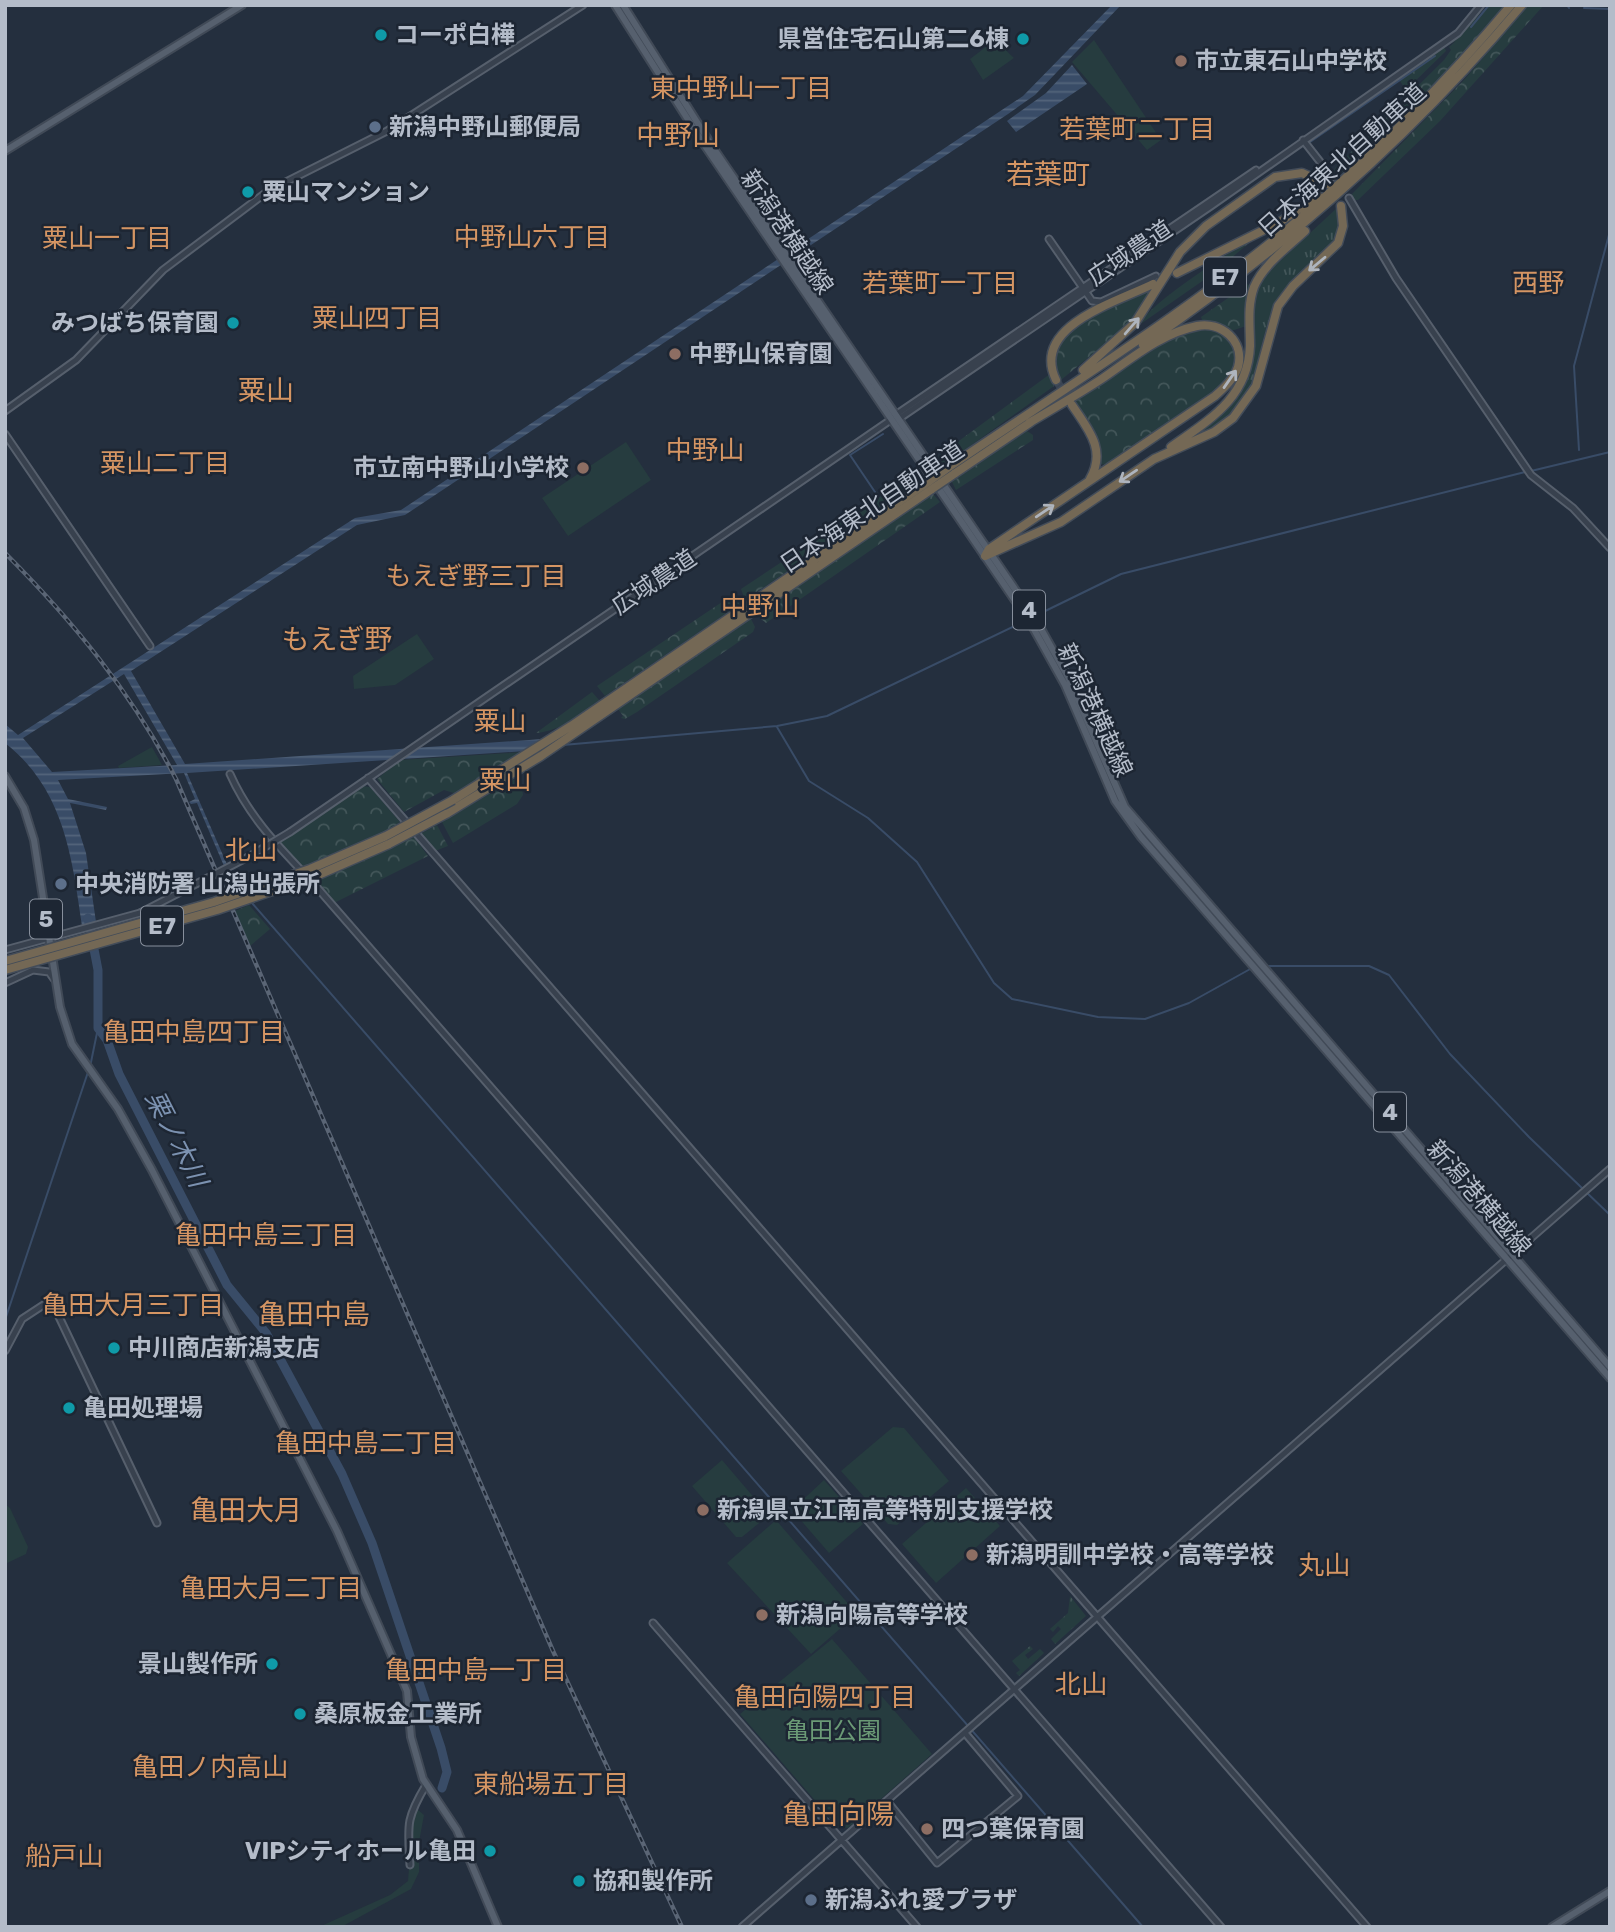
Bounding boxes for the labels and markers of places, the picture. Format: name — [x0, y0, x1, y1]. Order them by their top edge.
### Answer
place label: コーポ白樺 — [395, 21, 515, 49]
place label: 県営住宅石山第二6棟 — [777, 25, 1009, 53]
marker: コーポ白樺 — [373, 27, 389, 43]
marker: 県営住宅石山第二6棟 — [1015, 31, 1031, 47]
place label: 市立東石山中学校 — [1195, 47, 1387, 75]
marker: 市立東石山中学校 — [1173, 53, 1189, 69]
place label: 新潟中野山郵便局 — [389, 113, 581, 141]
marker: 新潟中野山郵便局 — [367, 119, 383, 135]
place label: 粟山マンション — [262, 178, 430, 206]
marker: 粟山マンション — [240, 184, 256, 200]
place label: みつばち保育園 — [51, 309, 219, 337]
marker: みつばち保育園 — [225, 315, 241, 331]
place label: 中野山保育園 — [689, 340, 833, 368]
marker: 中野山保育園 — [667, 346, 683, 362]
place label: 市立南中野山小学校 — [353, 454, 569, 482]
marker: 市立南中野山小学校 — [575, 460, 591, 476]
place label: 中央消防署 山潟出張所 — [75, 870, 320, 898]
marker: 中央消防署 山潟出張所 — [53, 876, 69, 892]
place label: 中川商店新潟支店 — [128, 1334, 320, 1362]
marker: 中川商店新潟支店 — [106, 1340, 122, 1356]
place label: 亀田処理場 — [83, 1394, 203, 1422]
marker: 亀田処理場 — [61, 1400, 77, 1416]
place label: 新潟県立江南高等特別支援学校 — [717, 1496, 1053, 1524]
marker: 新潟県立江南高等特別支援学校 — [695, 1502, 711, 1518]
place label: 新潟明訓中学校・高等学校 — [986, 1541, 1274, 1569]
marker: 新潟明訓中学校・高等学校 — [964, 1547, 980, 1563]
place label: 新潟向陽高等学校 — [776, 1601, 968, 1629]
marker: 新潟向陽高等学校 — [754, 1607, 770, 1623]
place label: 景山製作所 — [138, 1650, 258, 1678]
marker: 景山製作所 — [264, 1656, 280, 1672]
place label: 桑原板金工業所 — [314, 1700, 482, 1728]
marker: 桑原板金工業所 — [292, 1706, 308, 1722]
place label: 四つ葉保育園 — [941, 1815, 1085, 1843]
marker: 四つ葉保育園 — [919, 1821, 935, 1837]
place label: VIPシティホール亀田 — [245, 1837, 476, 1865]
marker: VIPシティホール亀田 — [482, 1843, 498, 1859]
place label: 協和製作所 — [593, 1867, 713, 1895]
marker: 協和製作所 — [571, 1873, 587, 1889]
place label: 新潟ふれ愛プラザ — [825, 1886, 1017, 1914]
marker: 新潟ふれ愛プラザ — [803, 1892, 819, 1908]

